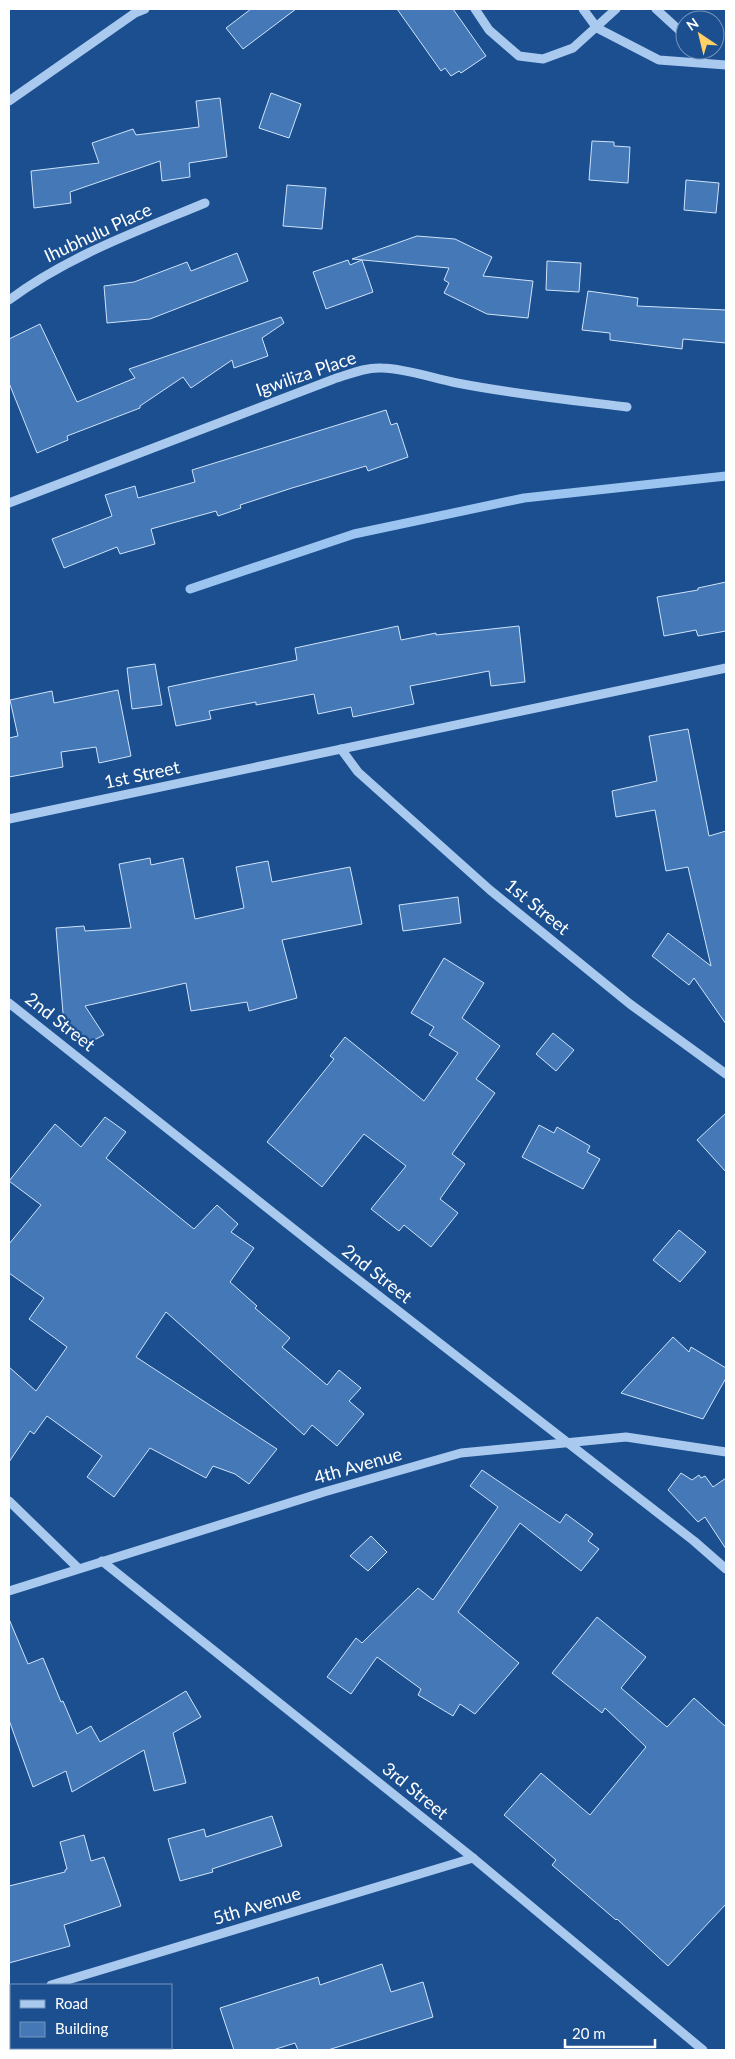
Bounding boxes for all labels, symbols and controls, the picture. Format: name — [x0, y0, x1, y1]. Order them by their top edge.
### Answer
north arrow — [675, 10, 725, 60]
text: N — [683, 14, 702, 34]
street label: Ihubhulu Place — [40, 198, 155, 267]
street label: Igwiliza Place — [253, 346, 359, 401]
street label: 1st Street — [102, 755, 182, 793]
street label: 1st Street — [501, 874, 575, 939]
street label: 2nd Street — [21, 987, 100, 1056]
street label: 2nd Street — [338, 1239, 417, 1308]
street label: 4th Avenue — [311, 1442, 404, 1488]
street label: 3rd Street — [378, 1757, 454, 1824]
street label: 5th Avenue — [210, 1881, 303, 1929]
legend — [10, 1984, 172, 2049]
text: Road — [55, 1994, 88, 2012]
scale bar — [565, 2016, 655, 2048]
text: Building — [55, 2019, 108, 2037]
text: 20 m — [572, 2024, 606, 2042]

